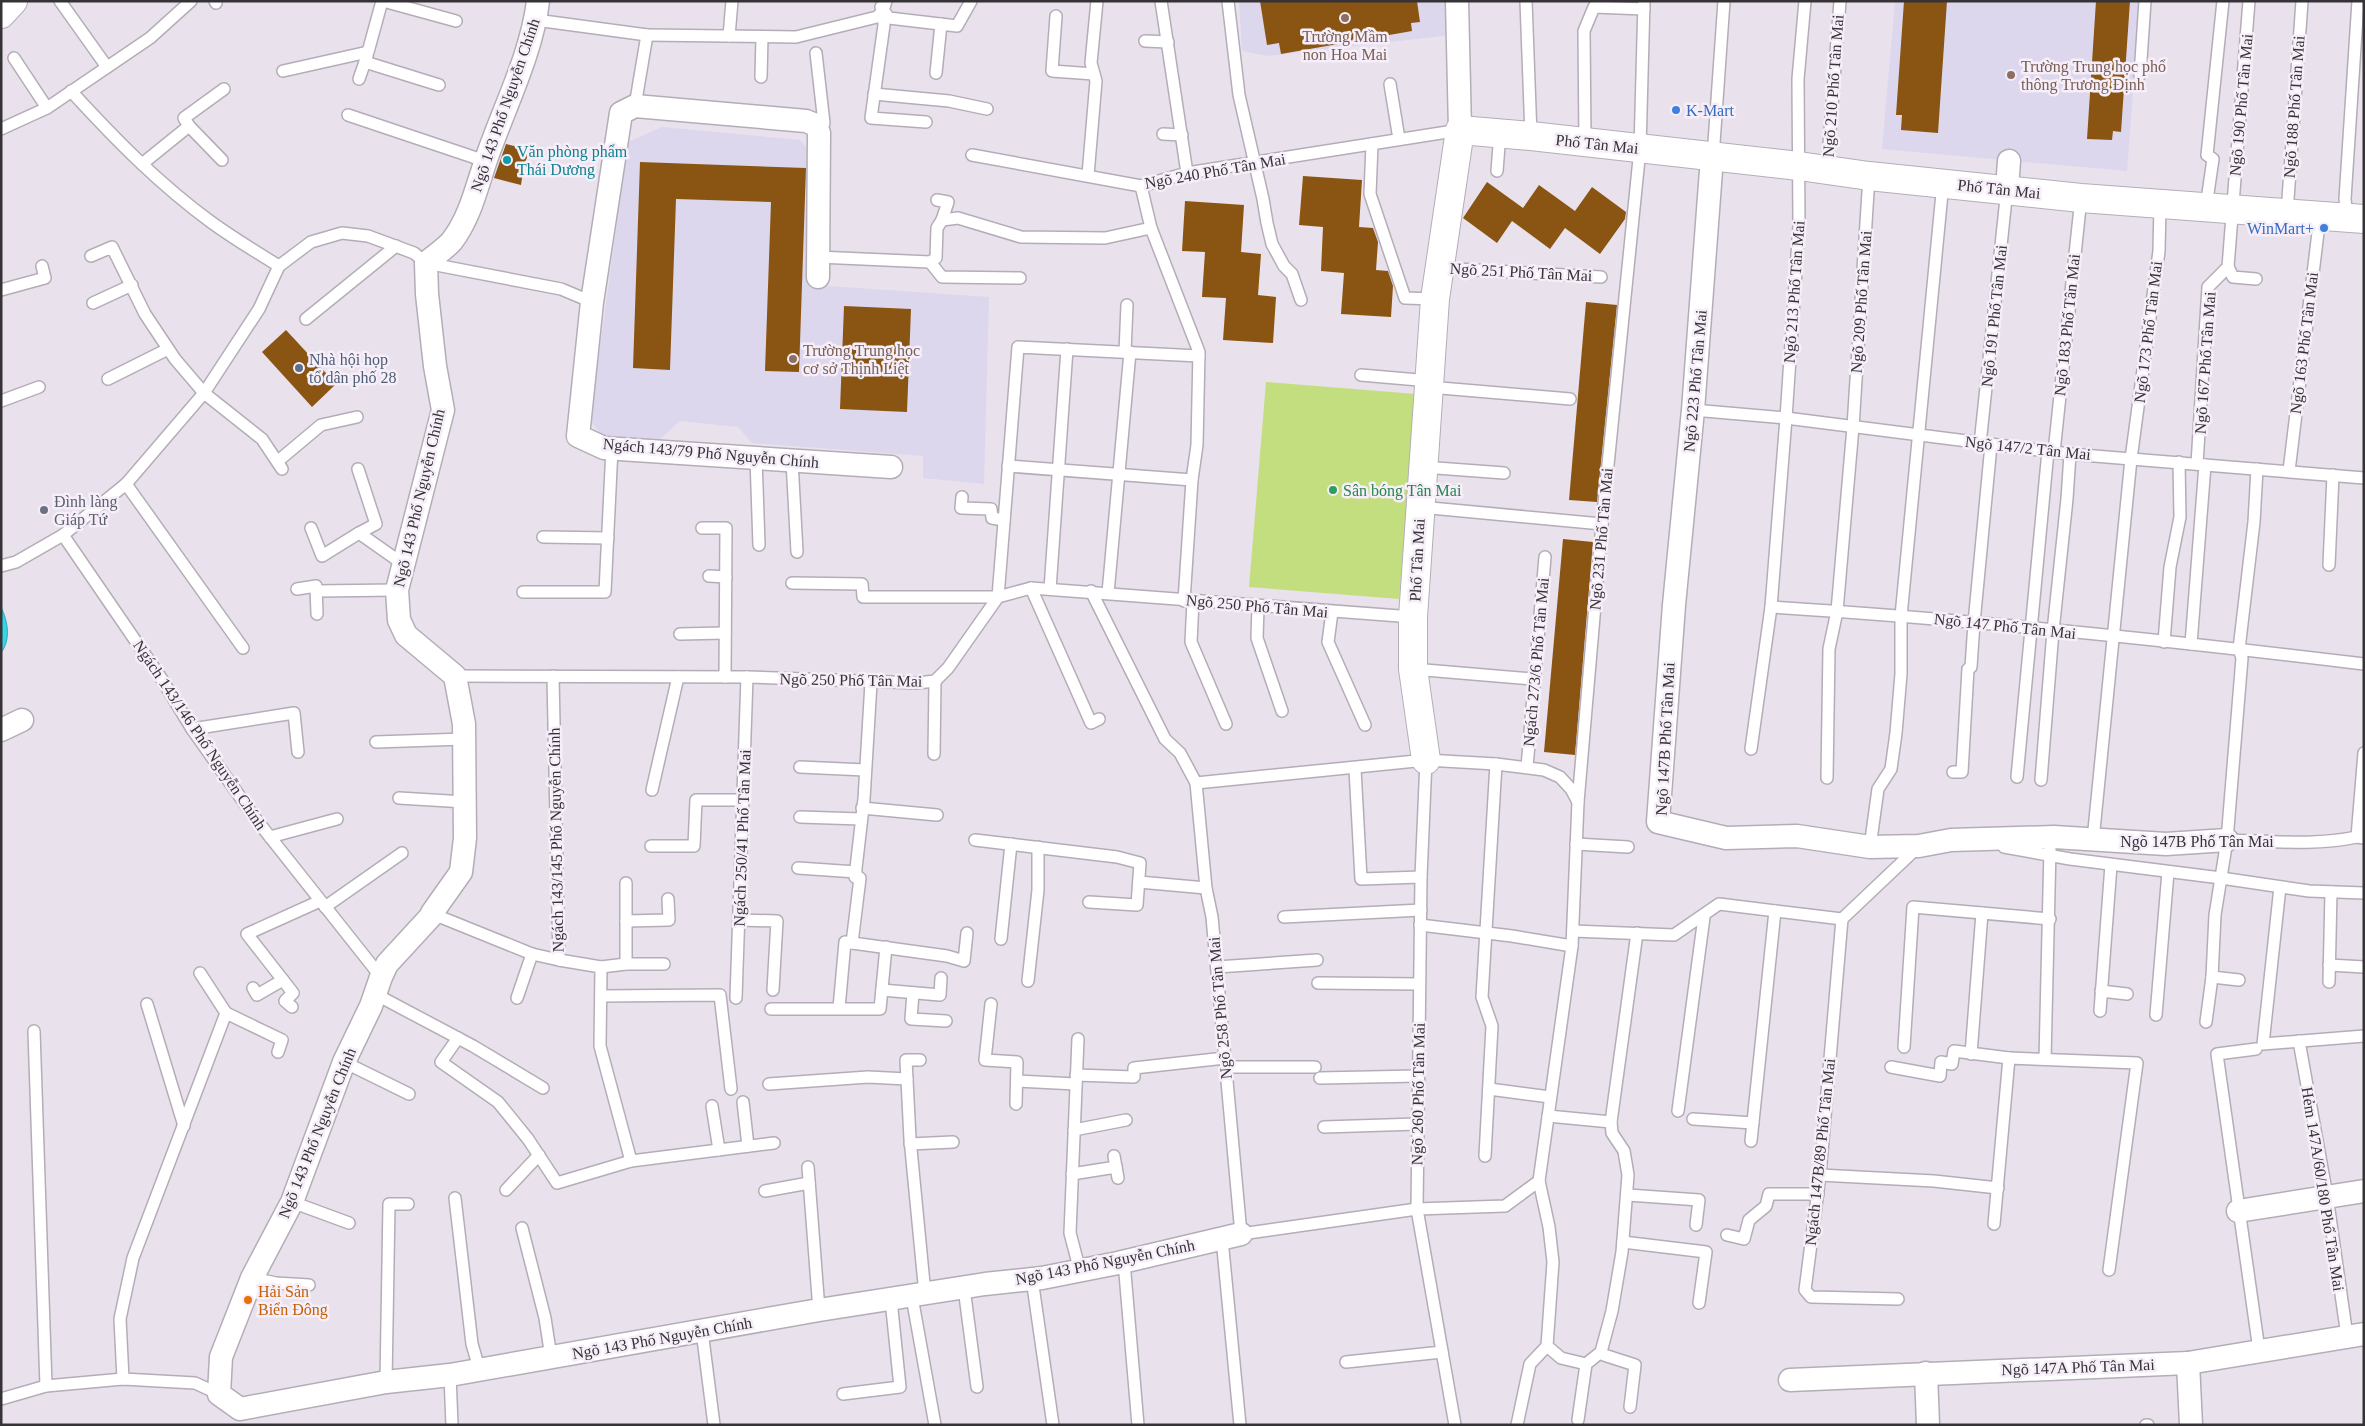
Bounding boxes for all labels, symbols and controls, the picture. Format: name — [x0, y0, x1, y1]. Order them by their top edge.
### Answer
marker: Trường Mầm non Hoa Mai — [1339, 12, 1351, 24]
street label: Ngõ 210 Phố Tân Mai — [1820, 14, 1847, 158]
street label: Ngõ 143 Phố Nguyễn Chính — [467, 16, 544, 194]
place label: Trường Mầm non Hoa Mai — [1302, 28, 1388, 63]
street label: Ngõ 190 Phố Tân Mai — [2226, 33, 2257, 177]
street label: Ngõ 188 Phố Tân Mai — [2281, 35, 2308, 179]
place label: Trường Trung học phổ thông Trương Định — [2021, 58, 2166, 94]
marker: Trường Trung học phổ thông Trương Định — [2005, 69, 2017, 81]
place label: K-Mart — [1686, 102, 1735, 119]
marker: K-Mart — [1670, 104, 1682, 116]
street label: Phố Tân Mai — [1555, 131, 1640, 157]
place label: Văn phòng phẩm Thái Dương — [517, 143, 628, 179]
street label: Ngõ 240 Phố Tân Mai — [1143, 150, 1288, 193]
marker: Văn phòng phẩm Thái Dương — [501, 154, 513, 166]
street label: Phố Tân Mai — [1957, 176, 2042, 202]
street label: Ngõ 213 Phố Tân Mai — [1781, 220, 1808, 364]
place label: WinMart+ — [2247, 220, 2314, 237]
marker: WinMart+ — [2318, 222, 2330, 234]
street label: Ngõ 209 Phố Tân Mai — [1848, 230, 1875, 374]
street label: Ngõ 191 Phố Tân Mai — [1978, 244, 2011, 388]
street label: Ngõ 183 Phố Tân Mai — [2051, 253, 2084, 397]
street label: Ngõ 251 Phố Tân Mai — [1449, 260, 1593, 285]
street label: Ngõ 173 Phố Tân Mai — [2131, 260, 2166, 404]
street label: Ngõ 163 Phố Tân Mai — [2287, 271, 2322, 415]
street label: Ngõ 167 Phố Tân Mai — [2192, 291, 2219, 435]
street label: Ngõ 223 Phố Tân Mai — [1680, 309, 1711, 453]
place label: Trường Trung học cơ sở Thịnh Liệt — [803, 342, 920, 377]
place label: Nhà hội họp tổ dân phố 28 — [309, 351, 397, 387]
marker: Trường Trung học cơ sở Thịnh Liệt — [787, 353, 799, 365]
marker: Nhà hội họp tổ dân phố 28 — [293, 362, 305, 374]
street label: Ngõ 143 Phố Nguyễn Chính — [390, 407, 449, 589]
street label: Ngõ 147/2 Tân Mai — [1964, 433, 2092, 464]
street label: Ngách 143/79 Phố Nguyễn Chính — [602, 435, 820, 472]
street label: Ngõ 231 Phố Tân Mai — [1586, 467, 1617, 611]
place label: Sân bóng Tân Mai — [1343, 482, 1462, 500]
marker: Sân bóng Tân Mai — [1327, 484, 1339, 496]
place label: Đình làng Giáp Tứ — [54, 493, 118, 529]
marker: Đình làng Giáp Tứ — [38, 504, 50, 516]
street label: Phố Tân Mai — [1406, 517, 1428, 602]
street label: Ngách 273/6 Phố Tân Mai — [1520, 576, 1553, 747]
street label: Ngõ 250 Phố Tân Mai — [1185, 591, 1329, 622]
street label: Ngõ 147 Phố Tân Mai — [1933, 610, 2077, 643]
street label: Ngách 143/146 Phố Nguyễn Chính — [129, 637, 270, 834]
street label: Ngõ 147B Phố Tân Mai — [1652, 661, 1679, 816]
street label: Ngõ 250 Phố Tân Mai — [779, 670, 923, 691]
street label: Ngách 143/145 Phố Nguyễn Chính — [546, 727, 567, 953]
street label: Ngách 250/41 Phố Tân Mai — [730, 748, 755, 927]
street label: Ngõ 147B Phố Tân Mai — [2120, 833, 2274, 851]
street label: Ngõ 258 Phố Tân Mai — [1205, 935, 1236, 1080]
street label: Ngõ 260 Phố Tân Mai — [1408, 1022, 1429, 1166]
street label: Ngõ 143 Phố Nguyễn Chính — [275, 1045, 360, 1221]
street label: Ngách 147B/89 Phố Tân Mai — [1802, 1057, 1839, 1247]
street label: Hẻm 147A/60/180 Phố Tân Mai — [2298, 1086, 2348, 1293]
street label: Ngõ 143 Phố Nguyễn Chính — [1014, 1236, 1196, 1289]
place label: Hải Sản Biển Đông — [258, 1283, 328, 1319]
marker: Hải Sản Biển Đông — [242, 1294, 254, 1306]
street label: Ngõ 143 Phố Nguyễn Chính — [571, 1314, 753, 1363]
street label: Ngõ 147A Phố Tân Mai — [2001, 1356, 2156, 1379]

